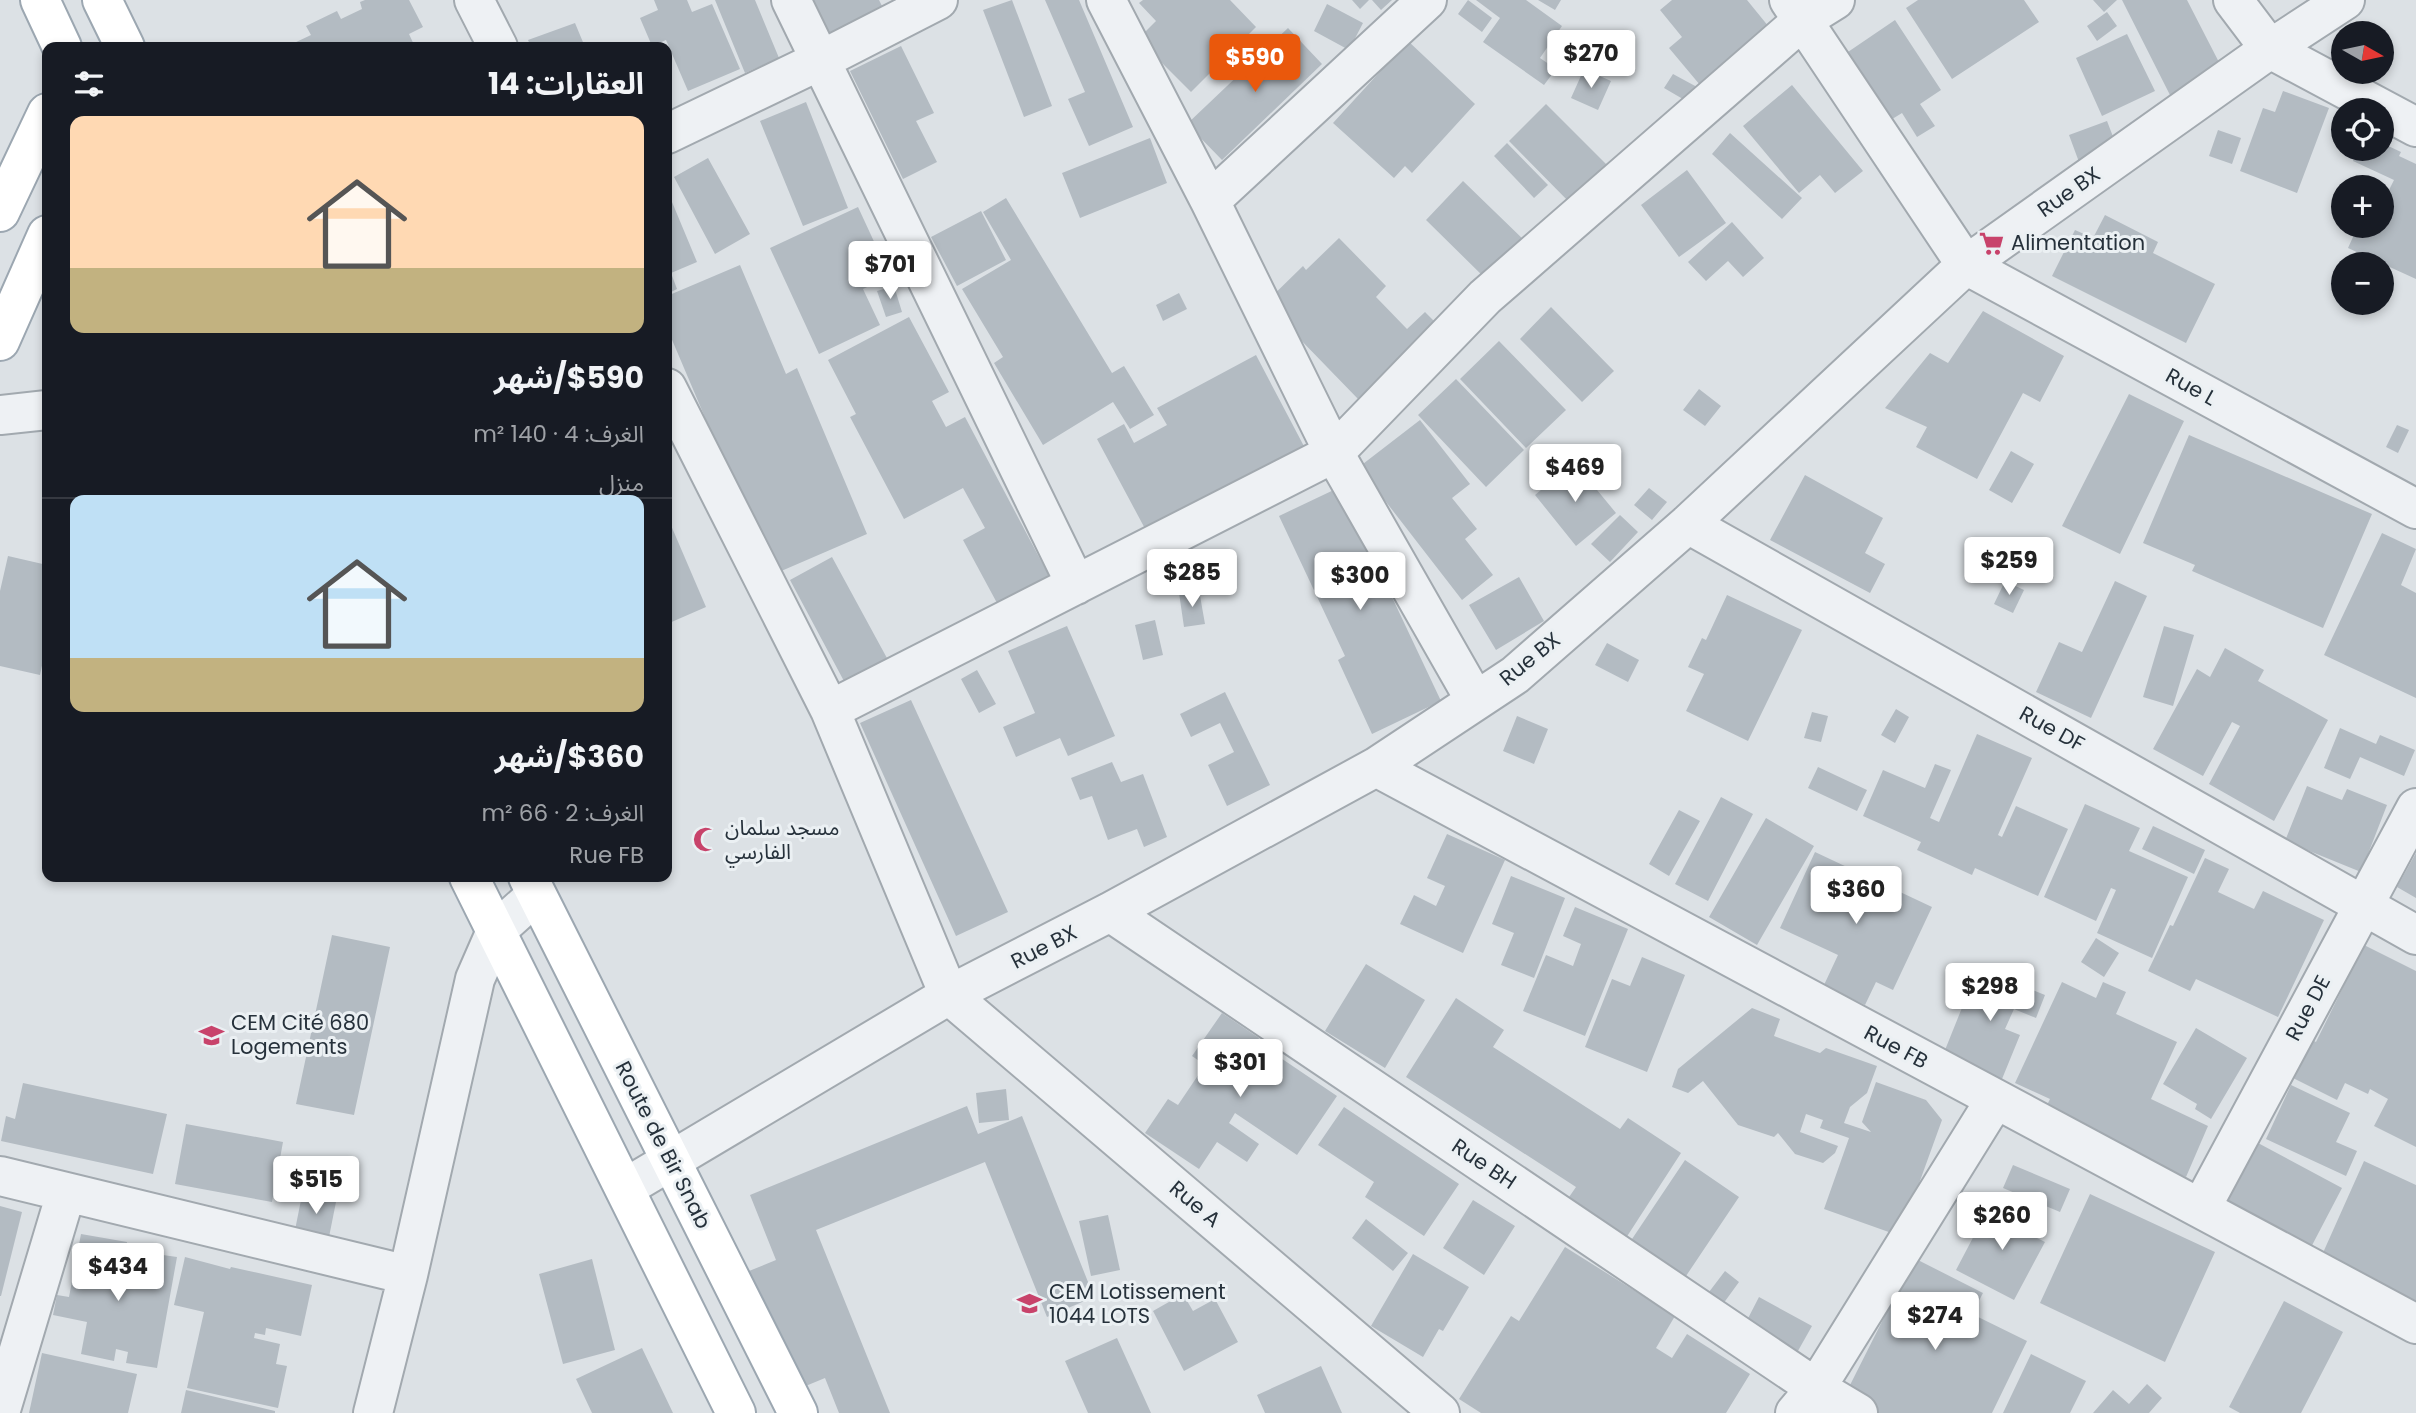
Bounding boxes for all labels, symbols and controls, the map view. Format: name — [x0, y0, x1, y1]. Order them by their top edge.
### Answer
north arrow — [2331, 21, 2394, 84]
map controls — [2331, 21, 2394, 315]
pin: $270 — [1550, 31, 1632, 90]
pin: $590 — [1214, 34, 1296, 94]
text: $270 — [1563, 37, 1619, 69]
text: $590 — [1225, 41, 1285, 73]
text: العقارات: 14 — [488, 62, 644, 105]
icon: filters — [70, 65, 108, 103]
button: locate — [2331, 98, 2394, 161]
street label: Rue BX — [2031, 159, 2106, 224]
icon: home — [294, 161, 420, 287]
button: + — [2331, 175, 2394, 238]
place label: Alimentation — [2011, 228, 2145, 257]
supermarket icon: Alimentation — [1977, 229, 2005, 257]
pin: $701 — [849, 242, 931, 301]
text: $701 — [864, 248, 916, 280]
button: − — [2331, 252, 2394, 315]
text: $590/شهر — [494, 356, 644, 399]
street label: Rue L — [2161, 361, 2222, 412]
text: الغرف: 4 · 140 m² — [473, 418, 644, 450]
pin: $469 — [1534, 444, 1616, 504]
text: $469 — [1545, 451, 1605, 483]
text: منزل — [599, 467, 644, 499]
pin: $259 — [1968, 538, 2050, 597]
icon: home — [294, 541, 420, 667]
text: $259 — [1980, 544, 2038, 576]
pin: $285 — [1151, 550, 1233, 609]
pin: $300 — [1319, 552, 1401, 612]
text: $285 — [1163, 556, 1221, 588]
text: $300 — [1330, 559, 1390, 591]
street label: Rue BX — [1493, 625, 1566, 692]
street label: Rue DF — [2014, 699, 2090, 758]
text: $360/شهر — [495, 735, 644, 778]
text: الغرف: 2 · 66 m² — [481, 797, 644, 829]
place label: مسجد سلمان الفارسي — [725, 813, 839, 868]
mosque icon: مسجد سلمان الفارسي — [691, 826, 719, 854]
text: Rue FB — [569, 839, 644, 871]
pin: $360 — [1815, 866, 1897, 926]
text: $360 — [1827, 873, 1885, 905]
street label: Rue BX — [1006, 918, 1082, 976]
pin: $298 — [1949, 964, 2031, 1023]
text: $298 — [1961, 970, 2019, 1002]
street label: Rue DE — [2278, 970, 2337, 1046]
place label: CEM Cité 680 Logements — [231, 1008, 369, 1061]
street label: Rue FB — [1859, 1018, 1933, 1075]
school or university icon: CEM Cité 680 Logements — [197, 1021, 225, 1049]
pin: $301 — [1199, 1040, 1281, 1099]
text: $301 — [1214, 1046, 1266, 1078]
street label: Route de Bir Snab — [609, 1056, 718, 1234]
street label: Rue BH — [1446, 1131, 1522, 1196]
pin: $515 — [275, 1156, 357, 1216]
text: $515 — [289, 1163, 343, 1195]
street label: Rue A — [1163, 1174, 1227, 1234]
pin: $260 — [1961, 1192, 2043, 1252]
text: $260 — [1973, 1199, 2031, 1231]
pin: $434 — [77, 1244, 159, 1303]
text: $434 — [88, 1250, 148, 1282]
place label: CEM Lotissement 1044 LOTS — [1049, 1277, 1226, 1330]
school or university icon: CEM Lotissement 1044 LOTS — [1015, 1290, 1043, 1318]
pin: $274 — [1894, 1292, 1976, 1352]
text: $274 — [1907, 1299, 1963, 1331]

